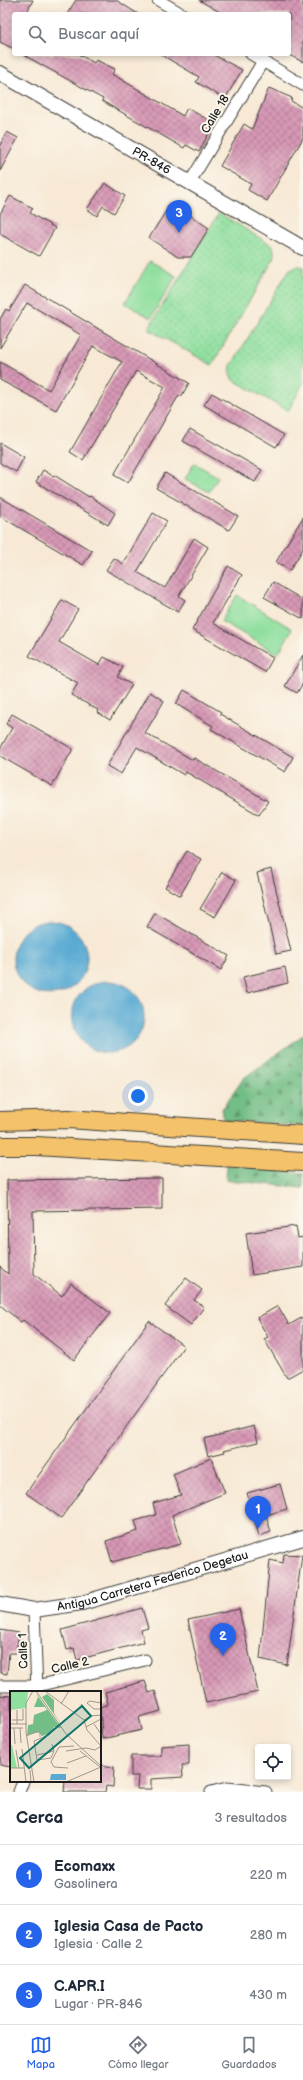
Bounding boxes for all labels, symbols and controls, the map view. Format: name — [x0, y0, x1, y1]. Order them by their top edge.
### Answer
search box — [12, 12, 291, 56]
icon: search — [26, 23, 48, 45]
text: Buscar aquí — [58, 25, 139, 44]
street label: Calle 18 — [198, 92, 233, 136]
street label: PR-846 — [129, 144, 173, 178]
pin: 3 — [166, 200, 192, 233]
your location — [128, 1086, 148, 1106]
pin: 1 — [245, 1496, 271, 1529]
street label: Antigua Carretera Federico Degetau — [56, 1547, 250, 1615]
pin: 2 — [210, 1623, 236, 1656]
street label: Calle 1 — [15, 1633, 32, 1669]
street label: Calle 2 — [50, 1654, 90, 1677]
inset map — [10, 1691, 101, 1782]
map controls — [255, 1744, 291, 1780]
button: locate — [255, 1744, 291, 1780]
text: Cerca — [16, 1808, 63, 1828]
text: 3 resultados — [215, 1810, 287, 1826]
text: Ecomaxx — [54, 1857, 115, 1876]
text: 1 — [26, 1867, 32, 1883]
text: 220 m — [250, 1867, 287, 1883]
text: Gasolinera — [54, 1876, 118, 1892]
text: Iglesia Casa de Pacto — [54, 1917, 203, 1936]
text: 2 — [25, 1927, 33, 1943]
text: 280 m — [250, 1927, 287, 1943]
text: Iglesia · Calle 2 — [54, 1936, 143, 1952]
text: C.APR.I — [54, 1977, 105, 1996]
text: 3 — [25, 1987, 33, 2003]
text: 430 m — [249, 1987, 287, 2003]
text: Lugar · PR-846 — [54, 1996, 142, 2012]
tab: Mapa — [27, 2034, 55, 2071]
tab: Cómo llegar — [108, 2034, 168, 2071]
tab: Guardados — [222, 2034, 276, 2071]

